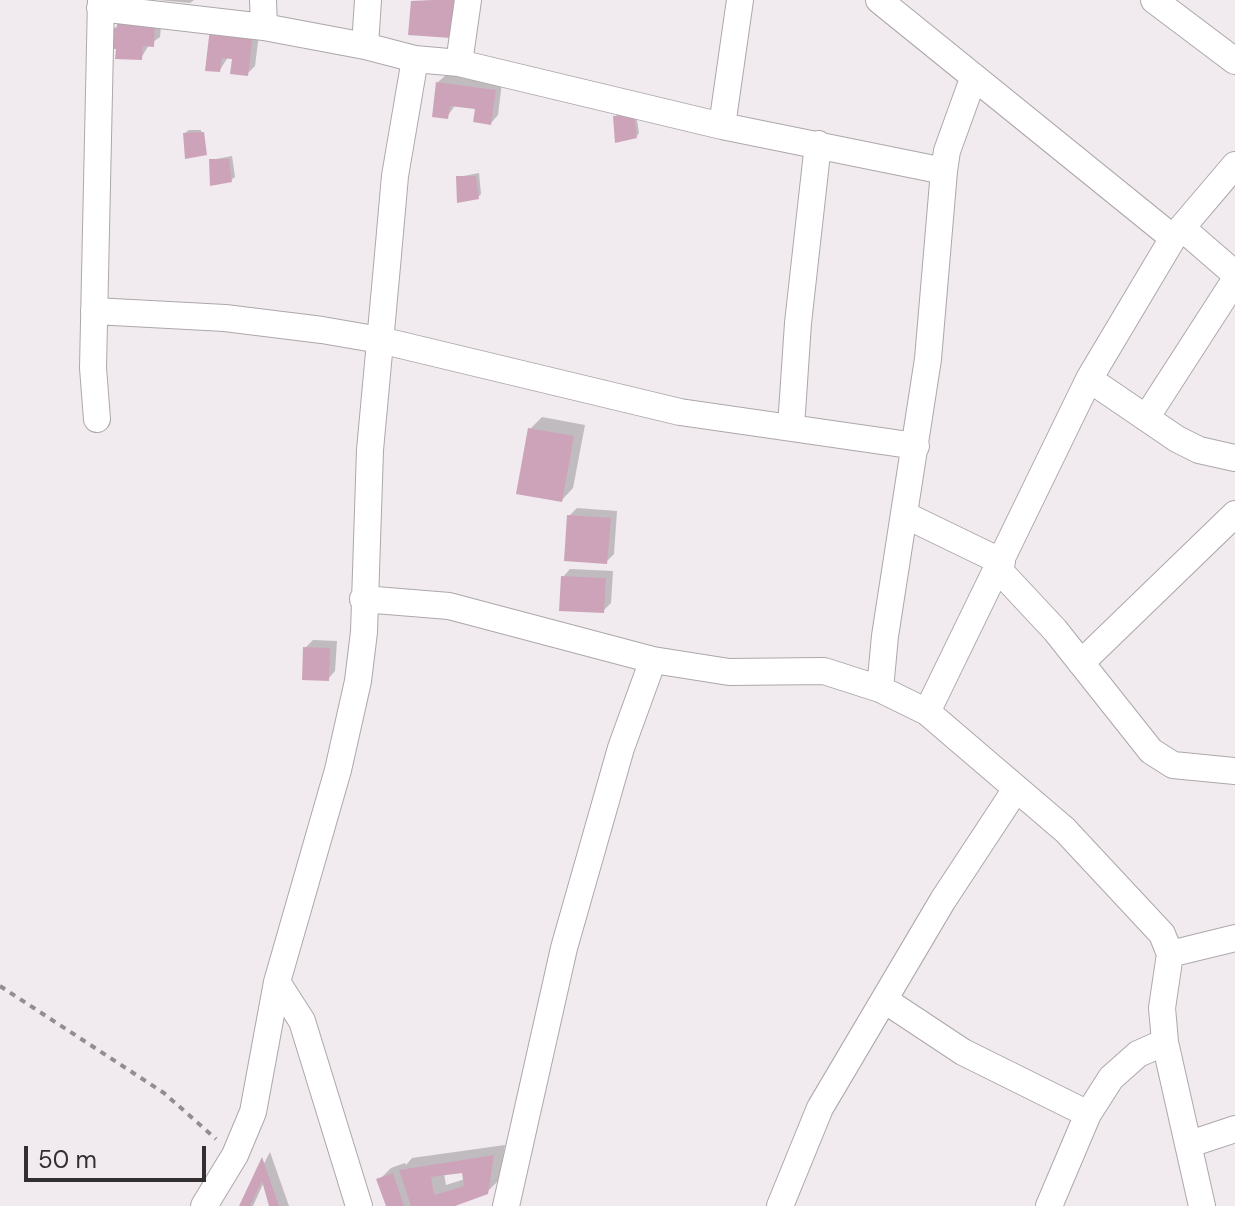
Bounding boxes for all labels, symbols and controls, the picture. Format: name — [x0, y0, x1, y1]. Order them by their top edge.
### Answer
scale bar — [28, 1130, 210, 1180]
text: 50 m — [38, 1144, 97, 1175]

